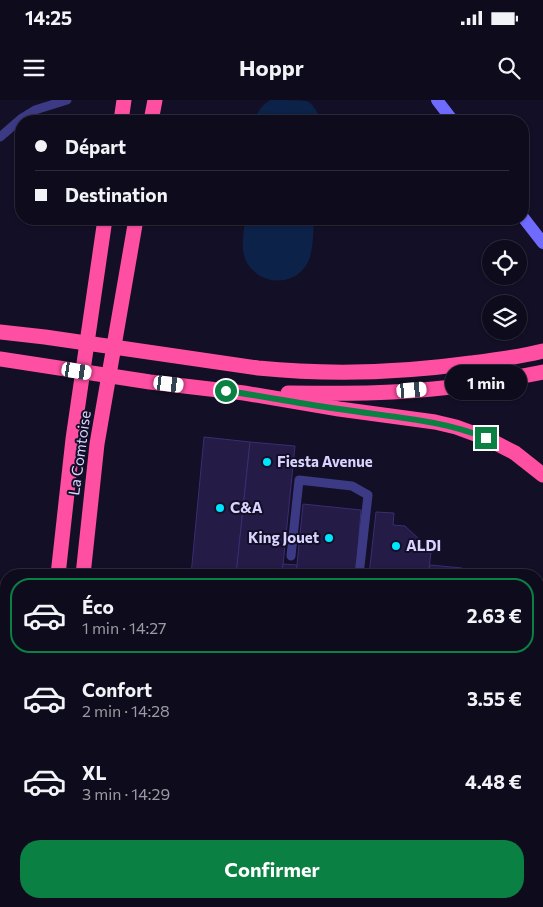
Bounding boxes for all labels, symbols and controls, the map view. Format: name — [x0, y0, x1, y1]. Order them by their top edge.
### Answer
text: 14:25 — [25, 6, 72, 29]
icon: menu — [20, 54, 48, 82]
text: Hoppr — [239, 54, 304, 81]
icon: search — [495, 54, 523, 82]
text: Départ — [65, 135, 126, 158]
text: Destination — [65, 183, 168, 206]
map controls — [482, 240, 527, 340]
button: locate — [482, 240, 527, 285]
button: layers — [482, 295, 527, 340]
car — [61, 361, 92, 381]
callout: 1 min — [445, 366, 527, 400]
text: 1 min — [467, 373, 505, 392]
car — [153, 375, 184, 393]
route start — [215, 380, 237, 402]
car — [396, 381, 427, 399]
street label: La Comtoise — [64, 409, 94, 496]
route end — [475, 427, 497, 449]
place label: Fiesta Avenue — [277, 452, 373, 470]
marker: Fiesta Avenue — [261, 456, 273, 468]
place label: C&A — [230, 498, 263, 516]
marker: C&A — [214, 502, 226, 514]
place label: King Jouet — [248, 528, 319, 546]
marker: King Jouet — [323, 532, 335, 544]
place label: ALDI — [406, 536, 441, 554]
marker: ALDI — [390, 540, 402, 552]
icon: car — [22, 593, 67, 638]
text: Éco — [82, 595, 114, 618]
text: 2.63 € — [467, 604, 522, 627]
text: 1 min · 14:27 — [82, 618, 167, 637]
icon: car — [22, 676, 67, 721]
text: Confort — [82, 678, 152, 701]
text: 3.55 € — [467, 687, 522, 710]
text: 2 min · 14:28 — [82, 701, 170, 720]
icon: car — [22, 759, 67, 804]
text: XL — [82, 761, 107, 784]
text: 4.48 € — [465, 770, 522, 793]
text: 3 min · 14:29 — [82, 784, 170, 803]
button: Confirmer — [20, 840, 524, 898]

